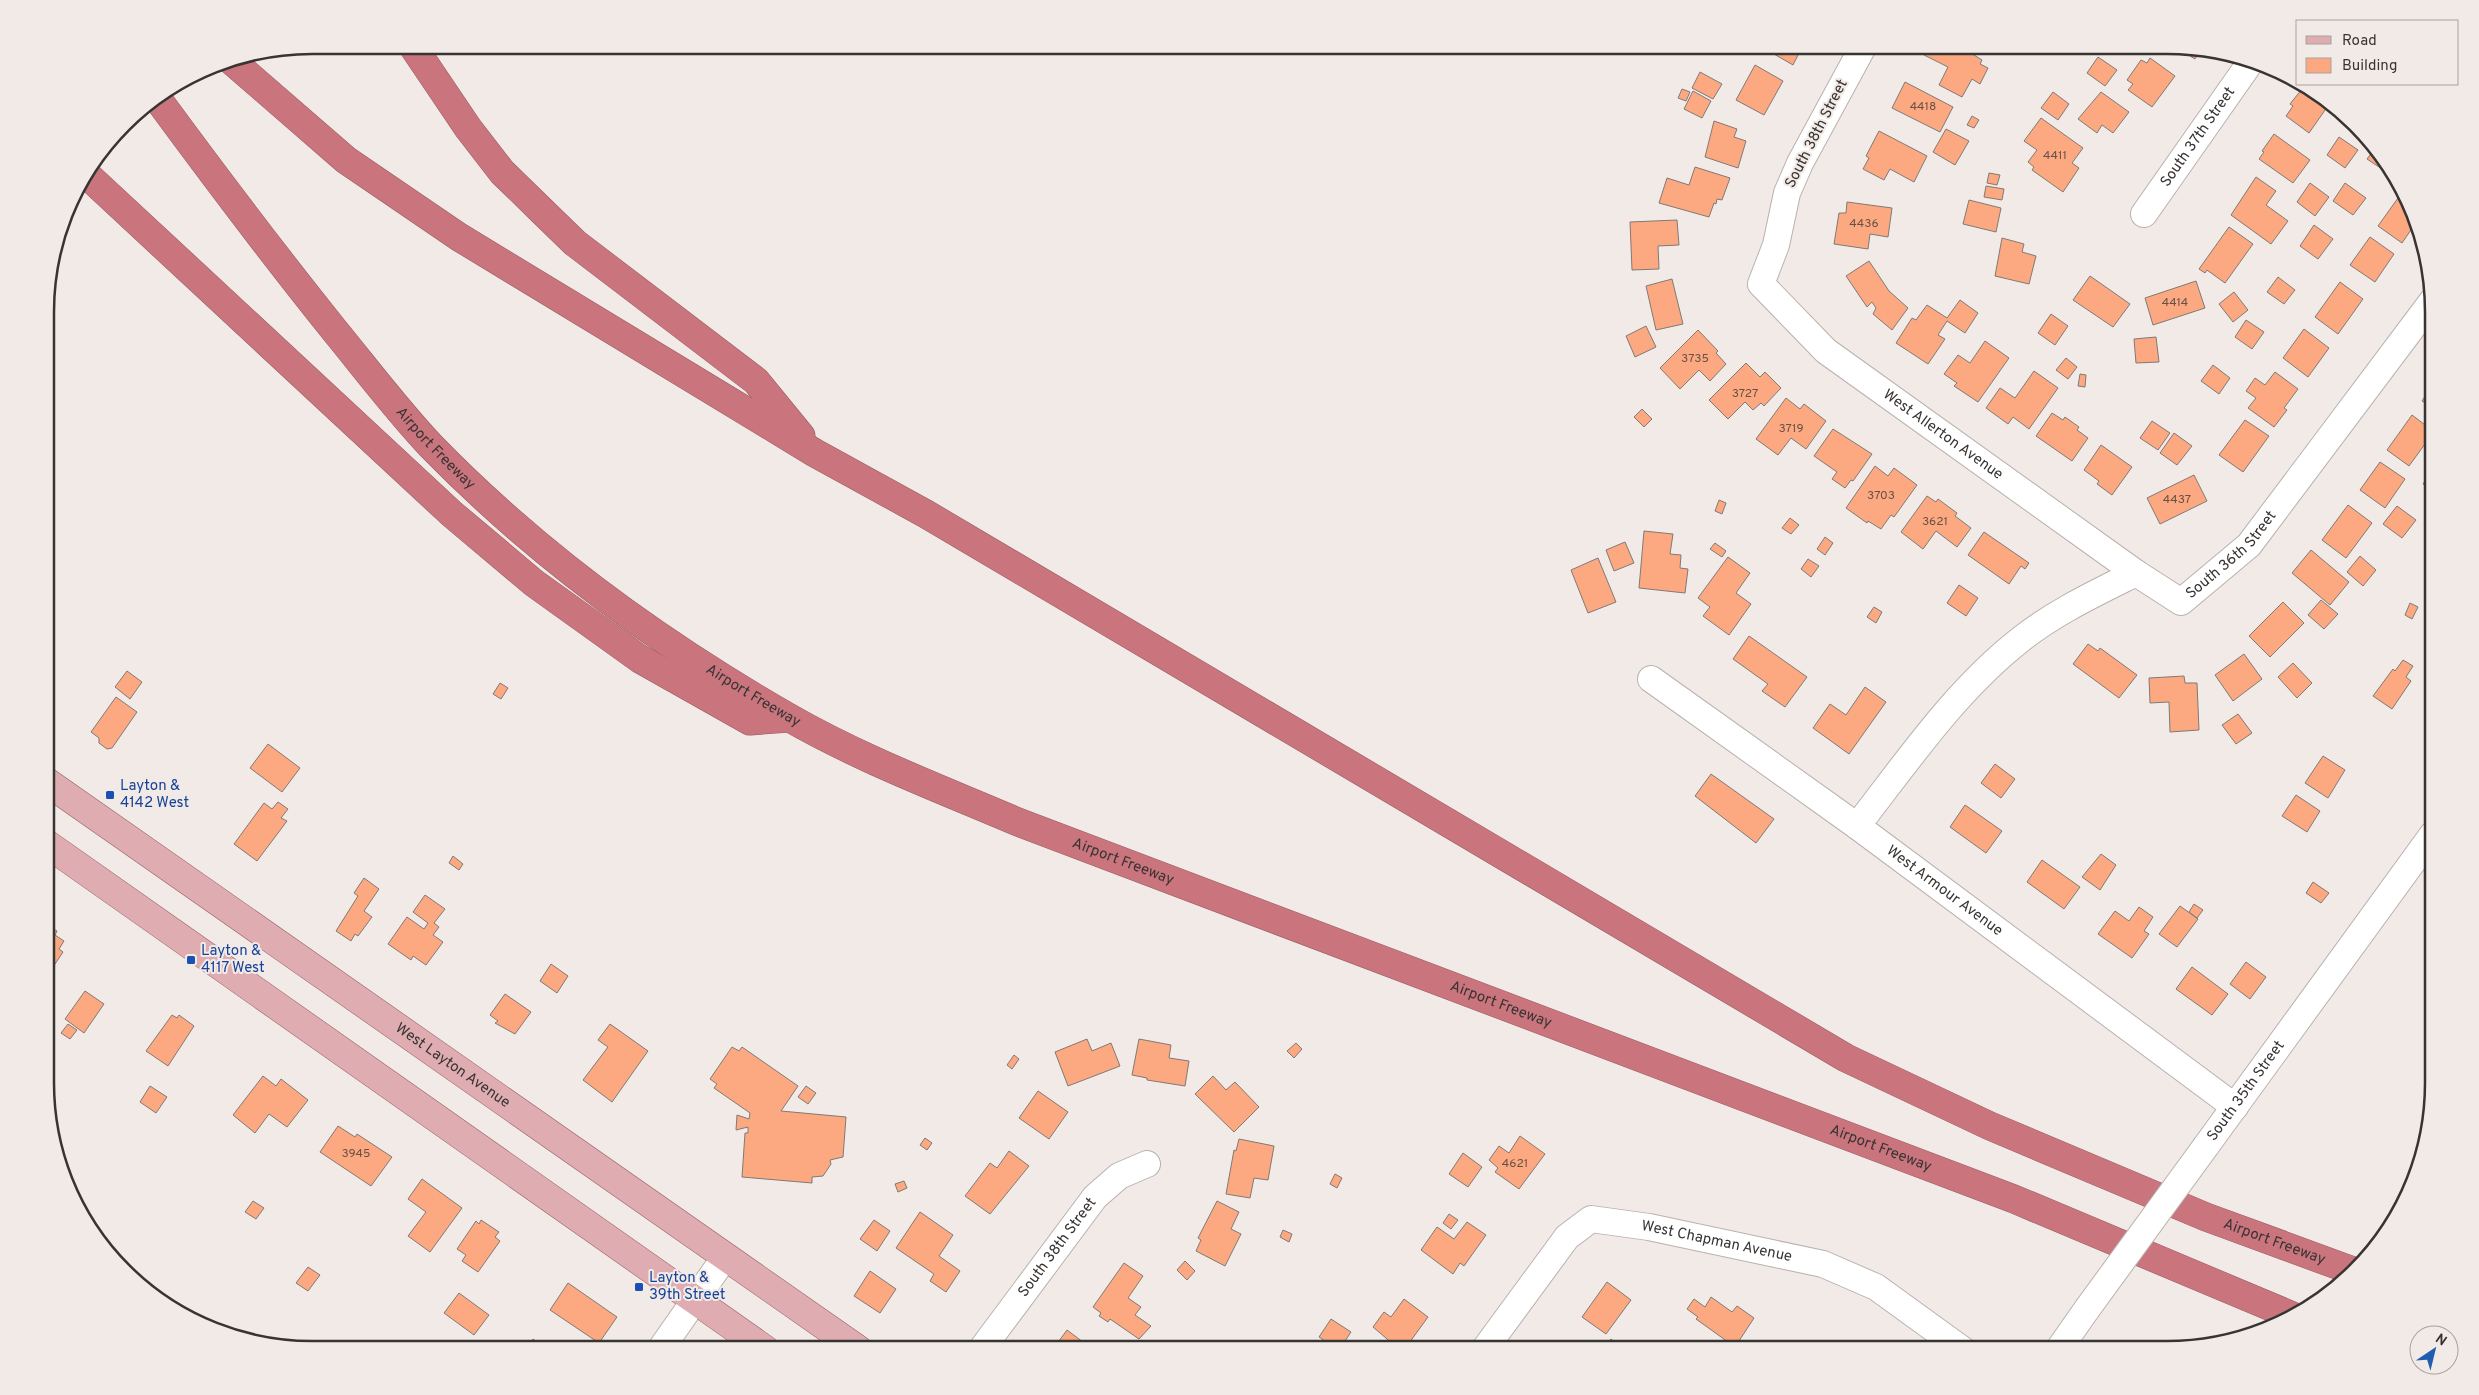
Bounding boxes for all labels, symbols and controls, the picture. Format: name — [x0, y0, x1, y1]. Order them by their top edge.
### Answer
legend — [2296, 20, 2459, 85]
text: Road — [2342, 32, 2377, 51]
text: Building — [2342, 57, 2397, 76]
street label: South 38th Street — [1781, 76, 1853, 192]
street label: South 37th Street — [2156, 83, 2240, 191]
house number: 4418 — [1910, 99, 1936, 115]
house number: 4411 — [2043, 148, 2067, 164]
house number: 4436 — [1849, 216, 1879, 232]
house number: 4414 — [2162, 295, 2188, 311]
house number: 3735 — [1681, 351, 1709, 367]
street label: West Allerton Avenue — [1879, 385, 2007, 484]
house number: 3727 — [1732, 386, 1758, 402]
street label: Airport Freeway — [391, 403, 479, 494]
house number: 3719 — [1778, 421, 1804, 437]
house number: 3703 — [1867, 488, 1895, 504]
house number: 4437 — [2163, 492, 2191, 508]
street label: South 36th Street — [2182, 507, 2281, 603]
house number: 3621 — [1922, 514, 1948, 530]
street label: Airport Freeway — [702, 660, 804, 732]
place label: Layton & 4142 West — [120, 777, 189, 813]
marker: Layton & 4142 West — [104, 789, 116, 801]
street label: Airport Freeway — [1069, 834, 1177, 890]
street label: West Armour Avenue — [1882, 841, 2006, 941]
place label: Layton & 4117 West — [201, 942, 265, 978]
marker: Layton & 4117 West — [185, 954, 197, 966]
street label: Airport Freeway — [1447, 977, 1555, 1033]
street label: West Layton Avenue — [391, 1019, 514, 1113]
street label: South 35th Street — [2203, 1037, 2289, 1145]
street label: Airport Freeway — [1827, 1121, 1934, 1176]
house number: 3945 — [341, 1146, 371, 1162]
house number: 4621 — [1502, 1156, 1528, 1172]
street label: South 38th Street — [1014, 1194, 1101, 1301]
street label: Airport Freeway — [2221, 1215, 2328, 1269]
street label: West Chapman Avenue — [1640, 1217, 1794, 1267]
place label: Layton & 39th Street — [649, 1269, 725, 1305]
marker: Layton & 39th Street — [633, 1281, 645, 1293]
north arrow — [2409, 1325, 2459, 1375]
text: N — [2432, 1331, 2450, 1350]

